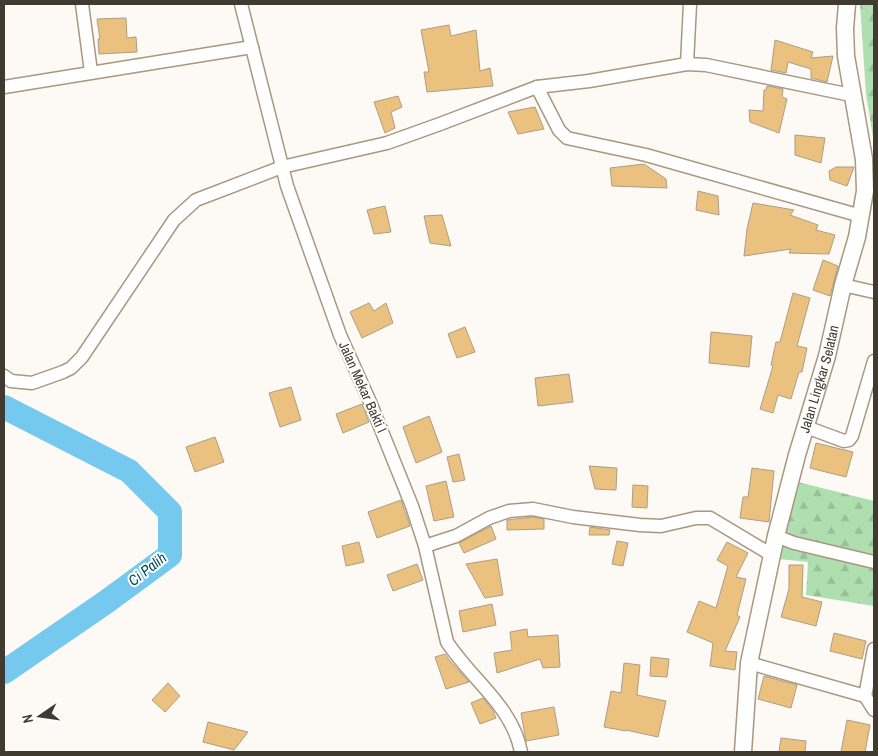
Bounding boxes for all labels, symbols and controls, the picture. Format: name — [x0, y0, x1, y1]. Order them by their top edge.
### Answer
street label: Jalan Lingkar Selatan — [795, 323, 843, 435]
street label: Jalan Mekar Bakti I — [335, 338, 391, 436]
water label: Ci Palih — [123, 547, 171, 591]
north arrow — [15, 691, 65, 741]
text: N — [18, 713, 37, 725]

